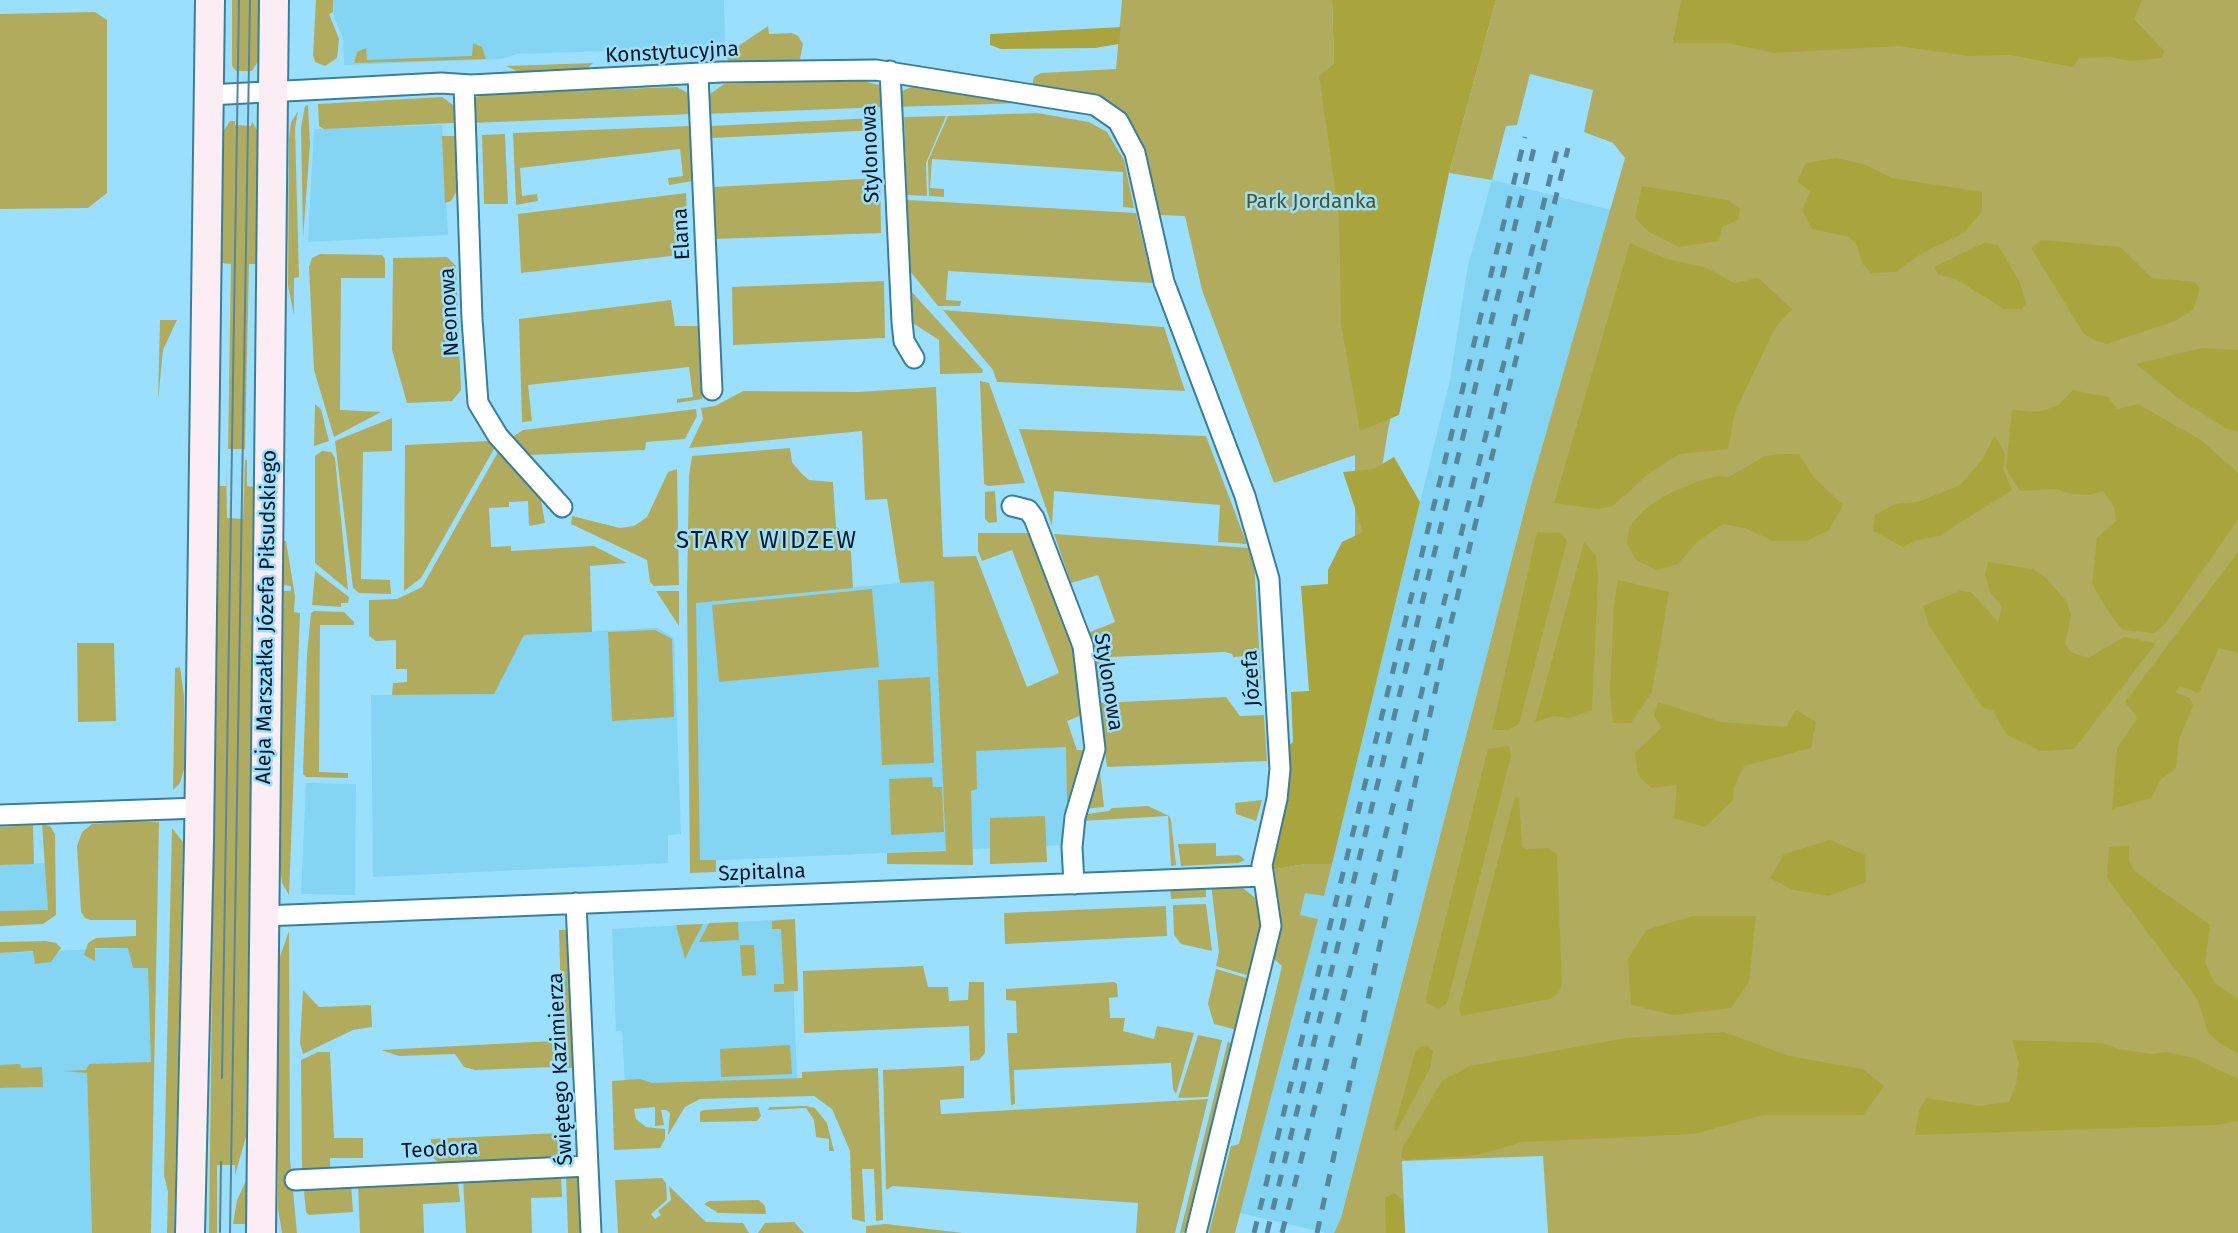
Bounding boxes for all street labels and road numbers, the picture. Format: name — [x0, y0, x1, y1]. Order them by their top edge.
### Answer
street label: Konstytucyjna — [604, 37, 740, 69]
street label: Stylonowa — [857, 104, 885, 204]
street label: Elana — [668, 207, 696, 261]
street label: Neonowa — [435, 267, 465, 357]
street label: Aleja Marszałka Józefa Piłsudskiego — [251, 450, 283, 784]
street label: Stylonowa — [1088, 631, 1128, 733]
street label: Józefa — [1238, 649, 1266, 707]
street label: Szpitalna — [718, 859, 806, 887]
street label: Świętego Kazimierza — [543, 972, 579, 1166]
street label: Teodora — [401, 1135, 479, 1165]

